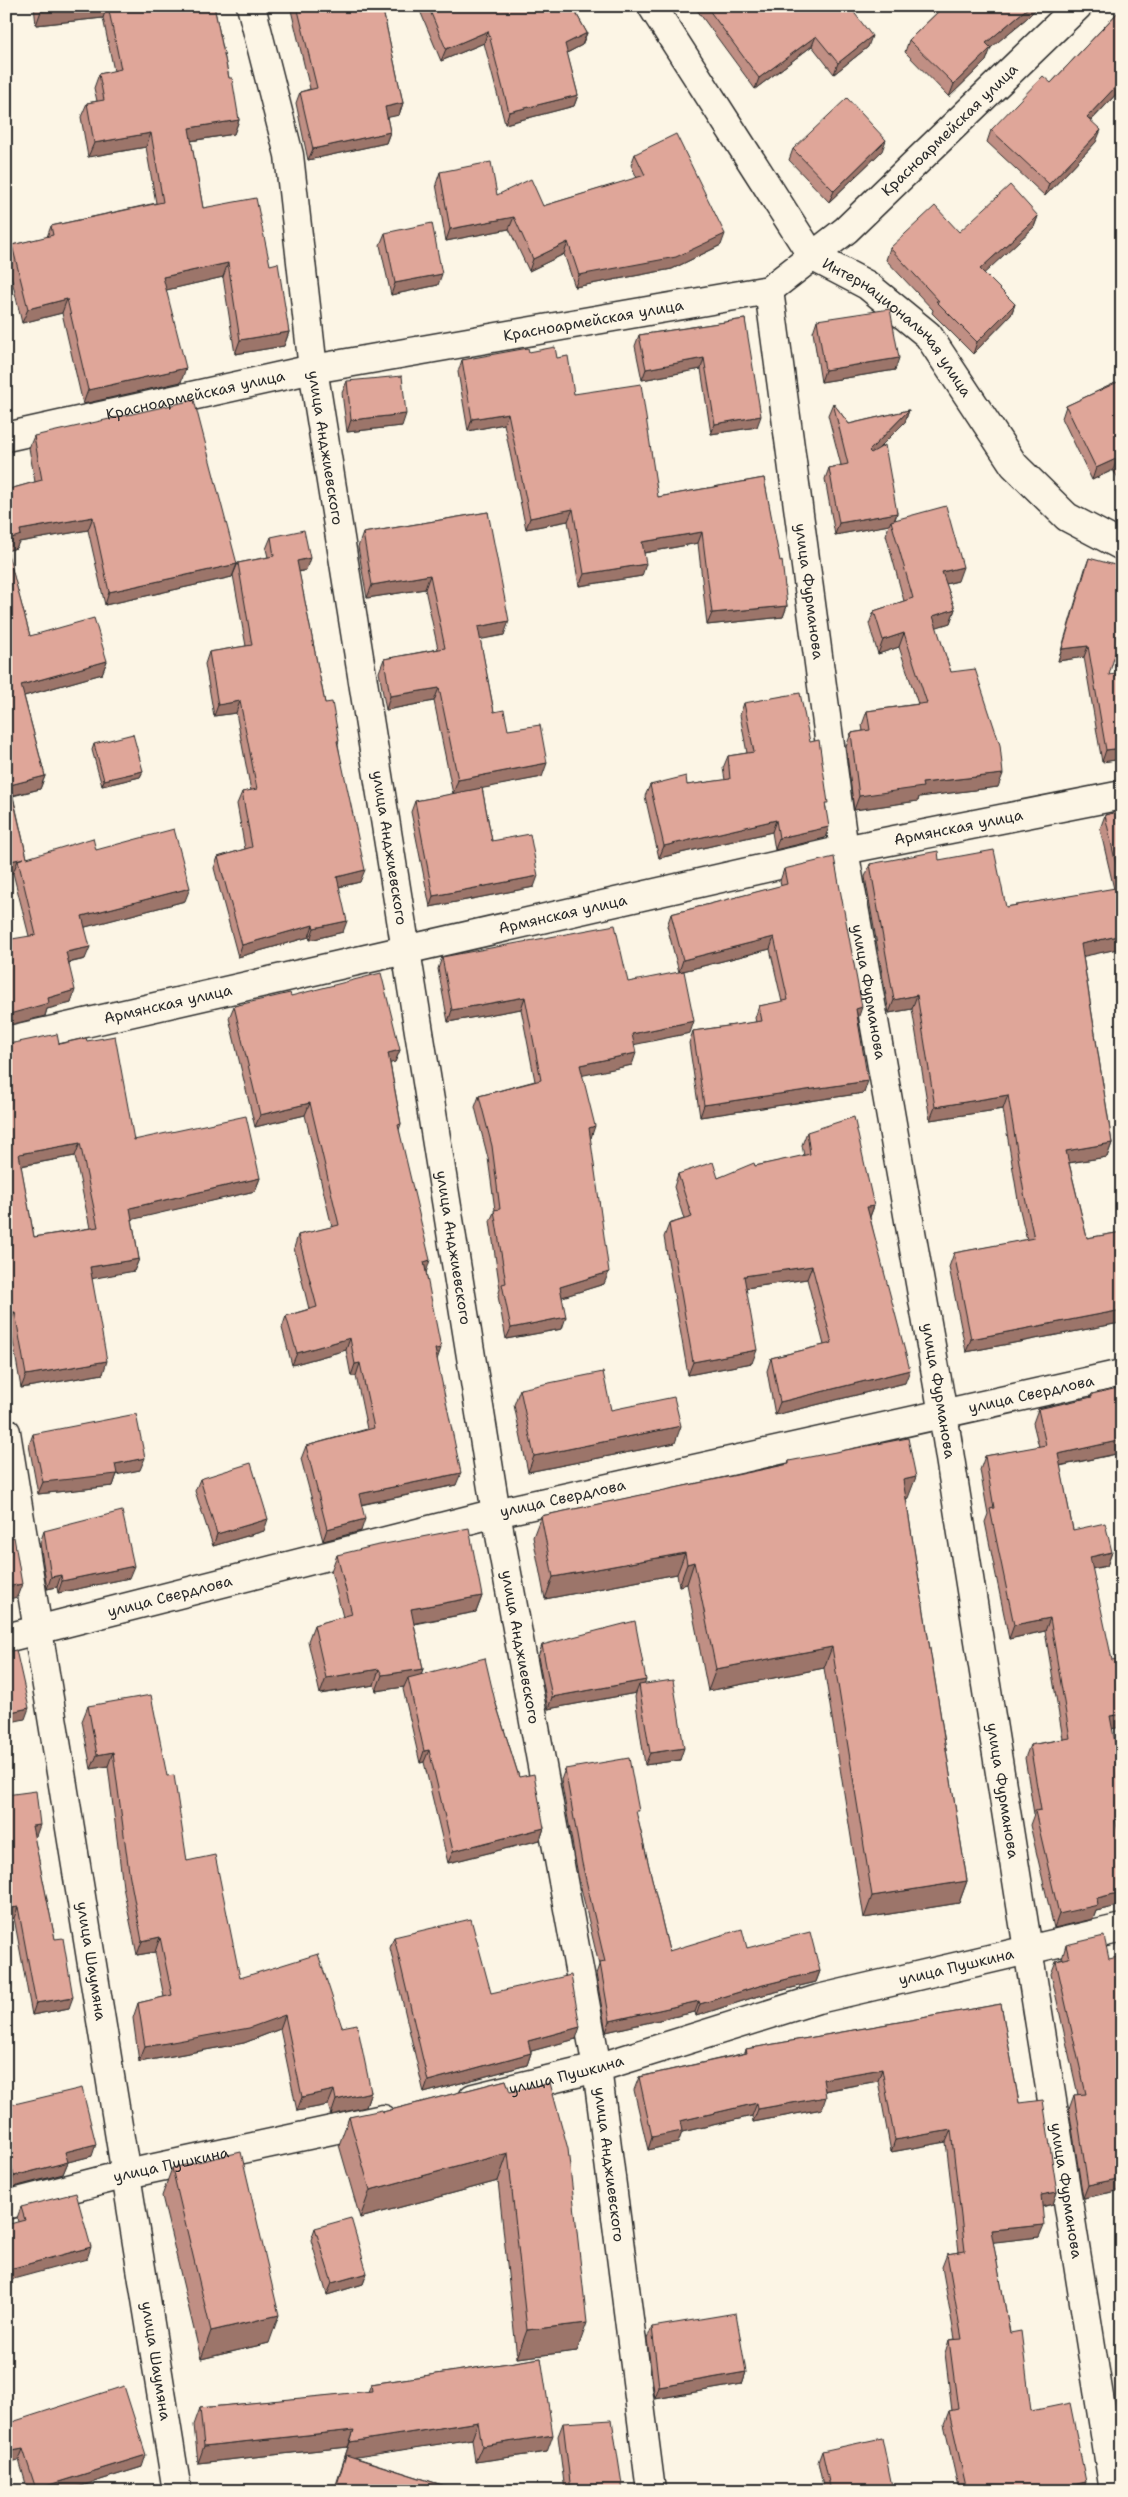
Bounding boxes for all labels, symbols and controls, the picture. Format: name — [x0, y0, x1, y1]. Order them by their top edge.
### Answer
street label: Красноармейская улица — [877, 59, 1023, 200]
street label: Интернациональная улица — [819, 253, 977, 401]
street label: Красноармейская улица — [502, 295, 686, 346]
street label: Красноармейская улица — [104, 365, 287, 425]
street label: улица Анджиевского — [303, 369, 348, 527]
street label: улица Фурманова — [790, 522, 828, 661]
street label: улица Анджиевского — [367, 769, 412, 926]
street label: Армянская улица — [892, 805, 1025, 850]
street label: Армянская улица — [497, 890, 630, 938]
street label: улица Фурманова — [847, 923, 891, 1062]
street label: Армянская улица — [102, 980, 235, 1028]
street label: улица Анджиевского — [431, 1169, 476, 1326]
street label: улица Фурманова — [917, 1321, 960, 1461]
street label: улица Свердлова — [967, 1370, 1097, 1418]
street label: улица Свердлова — [498, 1474, 628, 1522]
street label: улица Анджиевского — [497, 1569, 544, 1726]
street label: улица Свердлова — [105, 1571, 235, 1622]
street label: улица Фурманова — [982, 1721, 1024, 1861]
street label: улица Шаумяна — [72, 1900, 111, 2023]
street label: улица Пушкина — [897, 1943, 1016, 1990]
street label: улица Пушкина — [507, 2050, 627, 2099]
street label: улица Анджиевского — [590, 2086, 629, 2243]
street label: улица Фурманова — [1046, 2121, 1087, 2261]
street label: улица Пушкина — [111, 2142, 231, 2187]
street label: улица Шаумяна — [137, 2300, 176, 2423]

